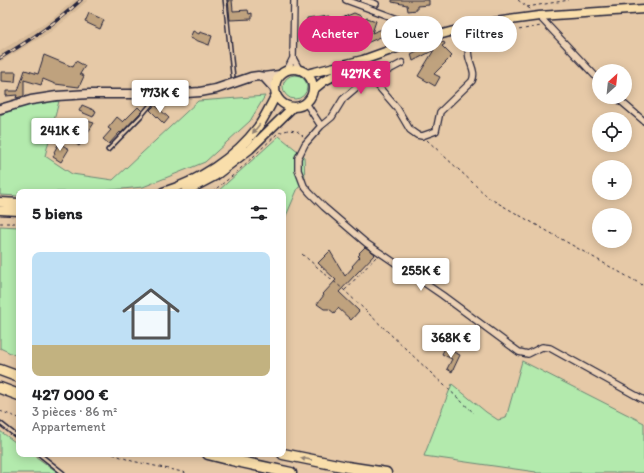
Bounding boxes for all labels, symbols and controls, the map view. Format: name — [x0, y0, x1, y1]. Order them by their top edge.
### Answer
chip: Acheter — [298, 16, 373, 52]
chip: Louer — [381, 16, 443, 52]
chip: Filtres — [451, 16, 517, 52]
pin: 427K € — [328, 61, 394, 95]
north arrow — [592, 64, 632, 104]
map controls — [592, 64, 632, 248]
text: 427K € — [341, 66, 381, 81]
pin: 773K € — [127, 80, 193, 114]
text: 773K € — [141, 85, 179, 100]
button: locate — [592, 112, 632, 152]
pin: 241K € — [27, 118, 93, 152]
text: 241K € — [40, 123, 80, 138]
one-way arrow — [252, 123, 260, 134]
button: + — [592, 160, 632, 200]
icon: filters — [248, 202, 270, 224]
text: 5 biens — [32, 203, 83, 223]
button: − — [592, 208, 632, 248]
pin: 255K € — [388, 258, 454, 292]
text: 255K € — [401, 263, 441, 278]
icon: home — [115, 278, 187, 350]
pin: 368K € — [418, 325, 484, 359]
text: 368K € — [431, 330, 471, 345]
text: 427 000 € — [32, 384, 108, 404]
text: 3 pièces · 86 m² — [32, 404, 117, 419]
text: Appartement — [32, 419, 106, 434]
one-way arrow — [300, 455, 312, 461]

